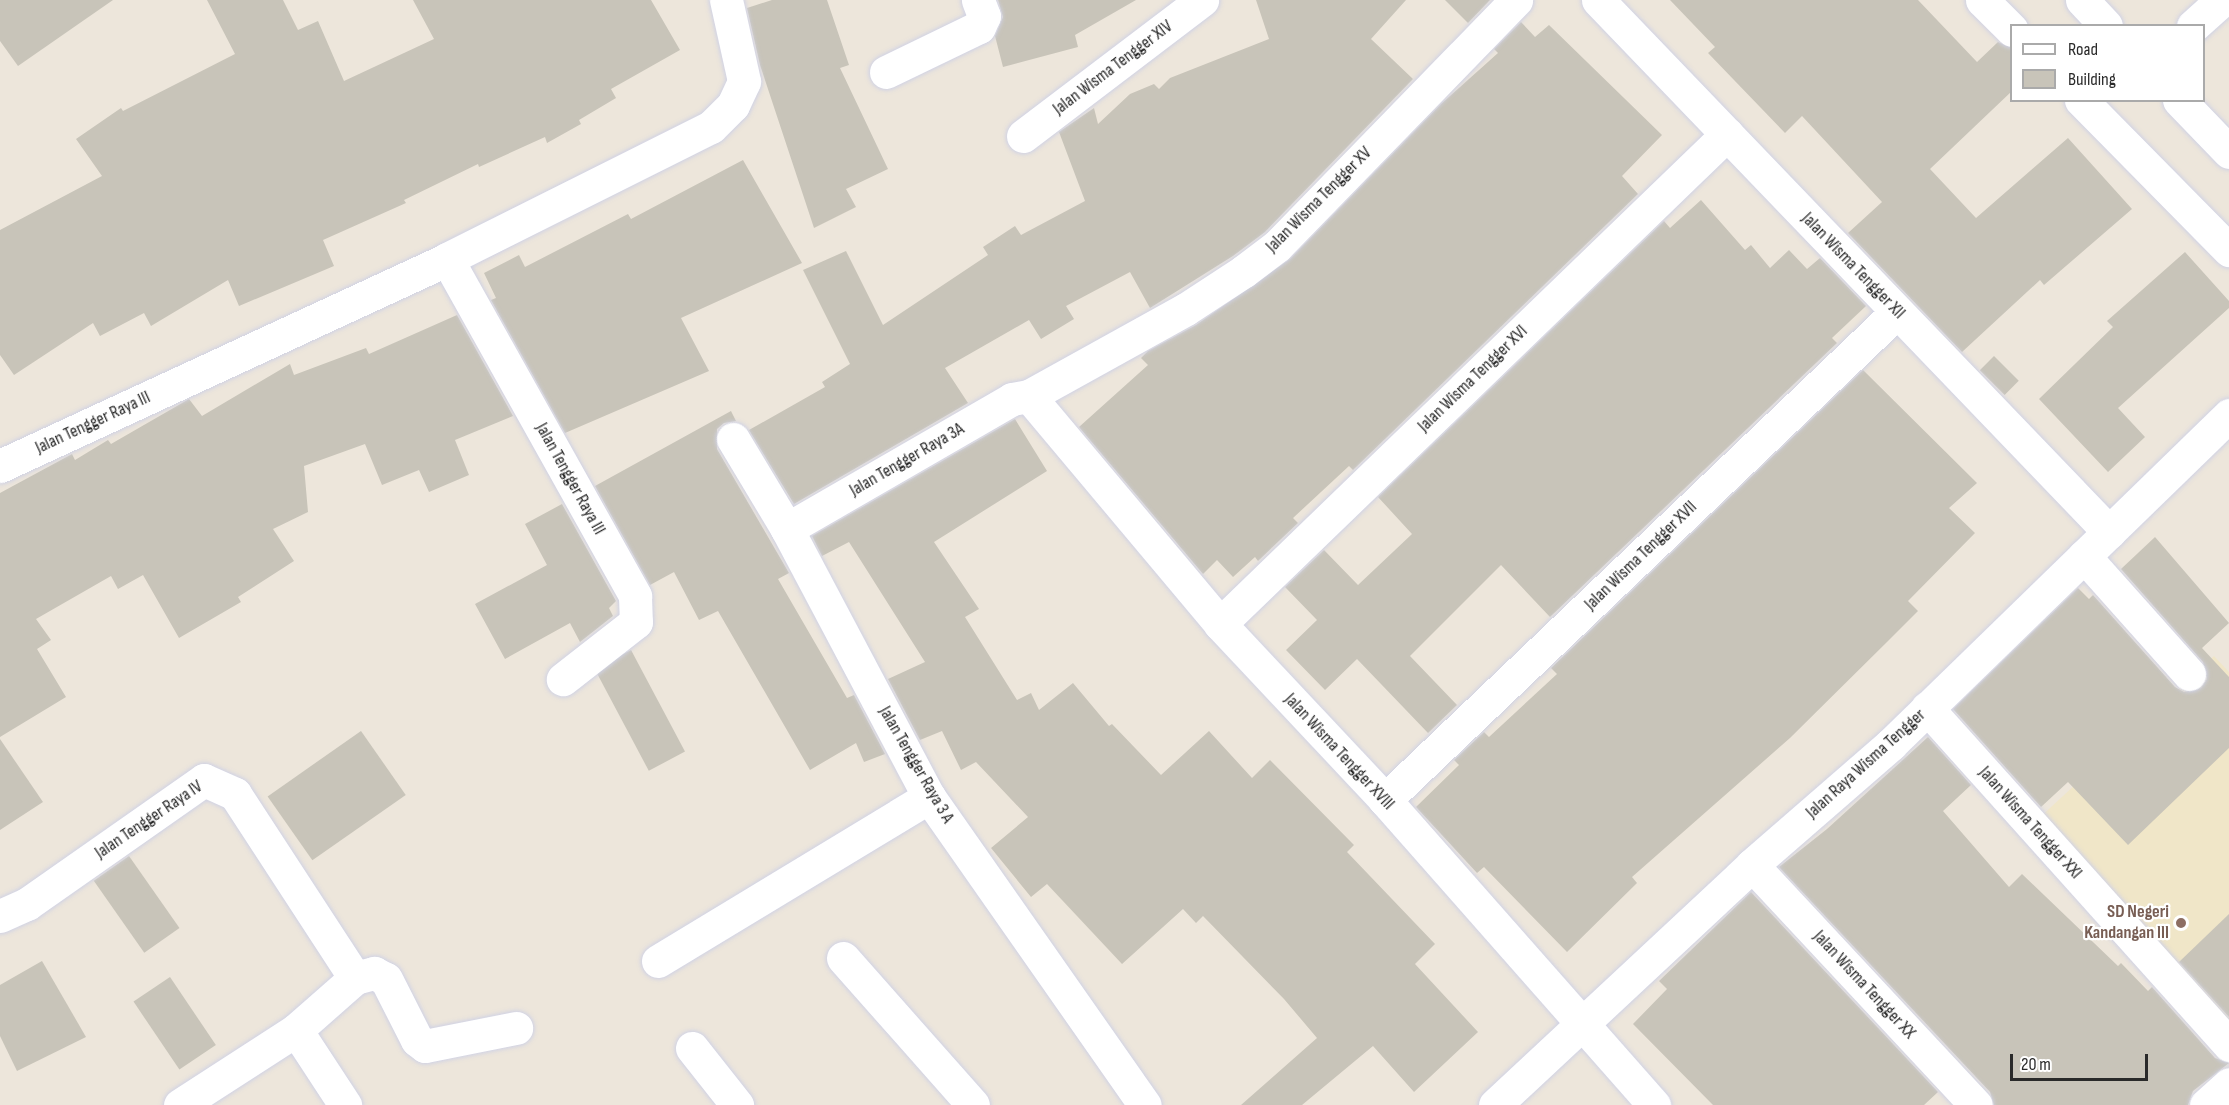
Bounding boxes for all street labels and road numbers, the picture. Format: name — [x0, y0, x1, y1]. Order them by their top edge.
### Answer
street label: Jalan Wisma Tengger XIV — [1049, 16, 1177, 120]
street label: Jalan Wisma Tengger XV — [1262, 143, 1376, 257]
street label: Jalan Wisma Tengger XII — [1797, 208, 1909, 324]
street label: Jalan Wisma Tengger XVI — [1414, 321, 1532, 437]
street label: Jalan Tengger Raya III — [32, 387, 154, 459]
street label: Jalan Tengger Raya 3A — [846, 418, 968, 502]
street label: Jalan Tengger Raya III — [530, 419, 610, 539]
street label: Jalan Wisma Tengger XVII — [1580, 497, 1702, 615]
street label: Jalan Wisma Tengger XVIII — [1279, 689, 1399, 815]
street label: Jalan Tengger Raya 3 A — [874, 703, 958, 827]
street label: Jalan Raya Wisma Tengger — [1802, 705, 1930, 823]
street label: Jalan Wisma Tengger XXI — [1974, 762, 2086, 884]
street label: Jalan Tengger Raya IV — [91, 776, 207, 864]
street label: Jalan Wisma Tengger XX — [1808, 926, 1920, 1044]

